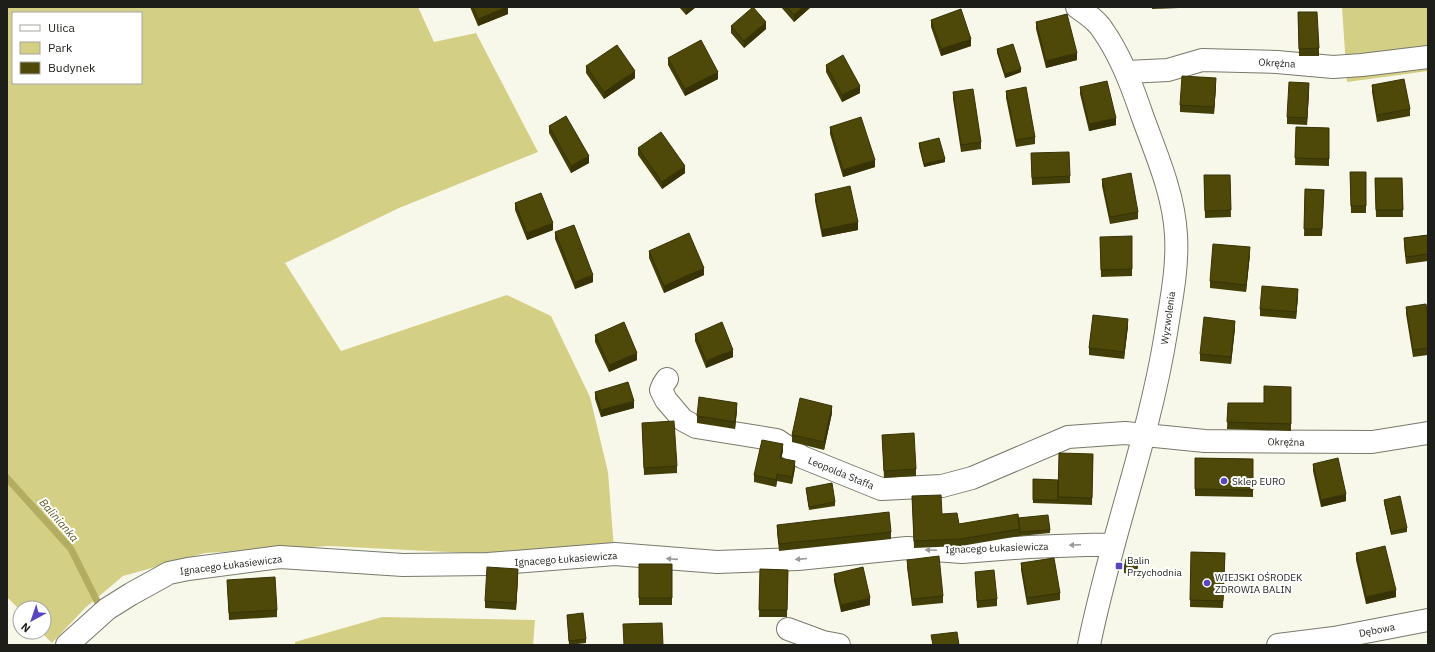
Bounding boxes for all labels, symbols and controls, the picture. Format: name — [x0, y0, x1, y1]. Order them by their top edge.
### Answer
legend — [12, 12, 142, 84]
text: Ulica — [48, 20, 75, 35]
text: Park — [48, 40, 73, 55]
street label: Okrężna — [1258, 56, 1297, 70]
text: Budynek — [48, 60, 96, 75]
street label: Wyzwolenia — [1158, 290, 1178, 345]
street label: Okrężna — [1267, 435, 1305, 449]
street label: Leopolda Staffa — [806, 454, 877, 492]
place label: Sklep EURO — [1232, 475, 1285, 488]
marker: Sklep EURO — [1219, 476, 1229, 486]
water label: Balinianka — [36, 496, 82, 544]
street label: Ignacego Łukasiewicza — [945, 540, 1049, 556]
one-way arrow — [1069, 542, 1081, 549]
one-way arrow — [925, 546, 937, 553]
street label: Ignacego Łukasiewicza — [514, 549, 619, 569]
street label: Ignacego Łukasiewicza — [179, 552, 284, 578]
place label: Balin Przychodnia — [1127, 554, 1183, 579]
one-way arrow — [666, 555, 678, 562]
one-way arrow — [795, 555, 807, 562]
marker: Balin Przychodnia — [1114, 561, 1124, 571]
place label: WIEJSKI OŚRODEK ZDROWIA BALIN — [1215, 571, 1303, 596]
marker: WIEJSKI OŚRODEK ZDROWIA BALIN — [1202, 578, 1212, 588]
north arrow — [12, 600, 52, 640]
text: N — [18, 620, 33, 636]
street label: Dębowa — [1358, 620, 1397, 640]

